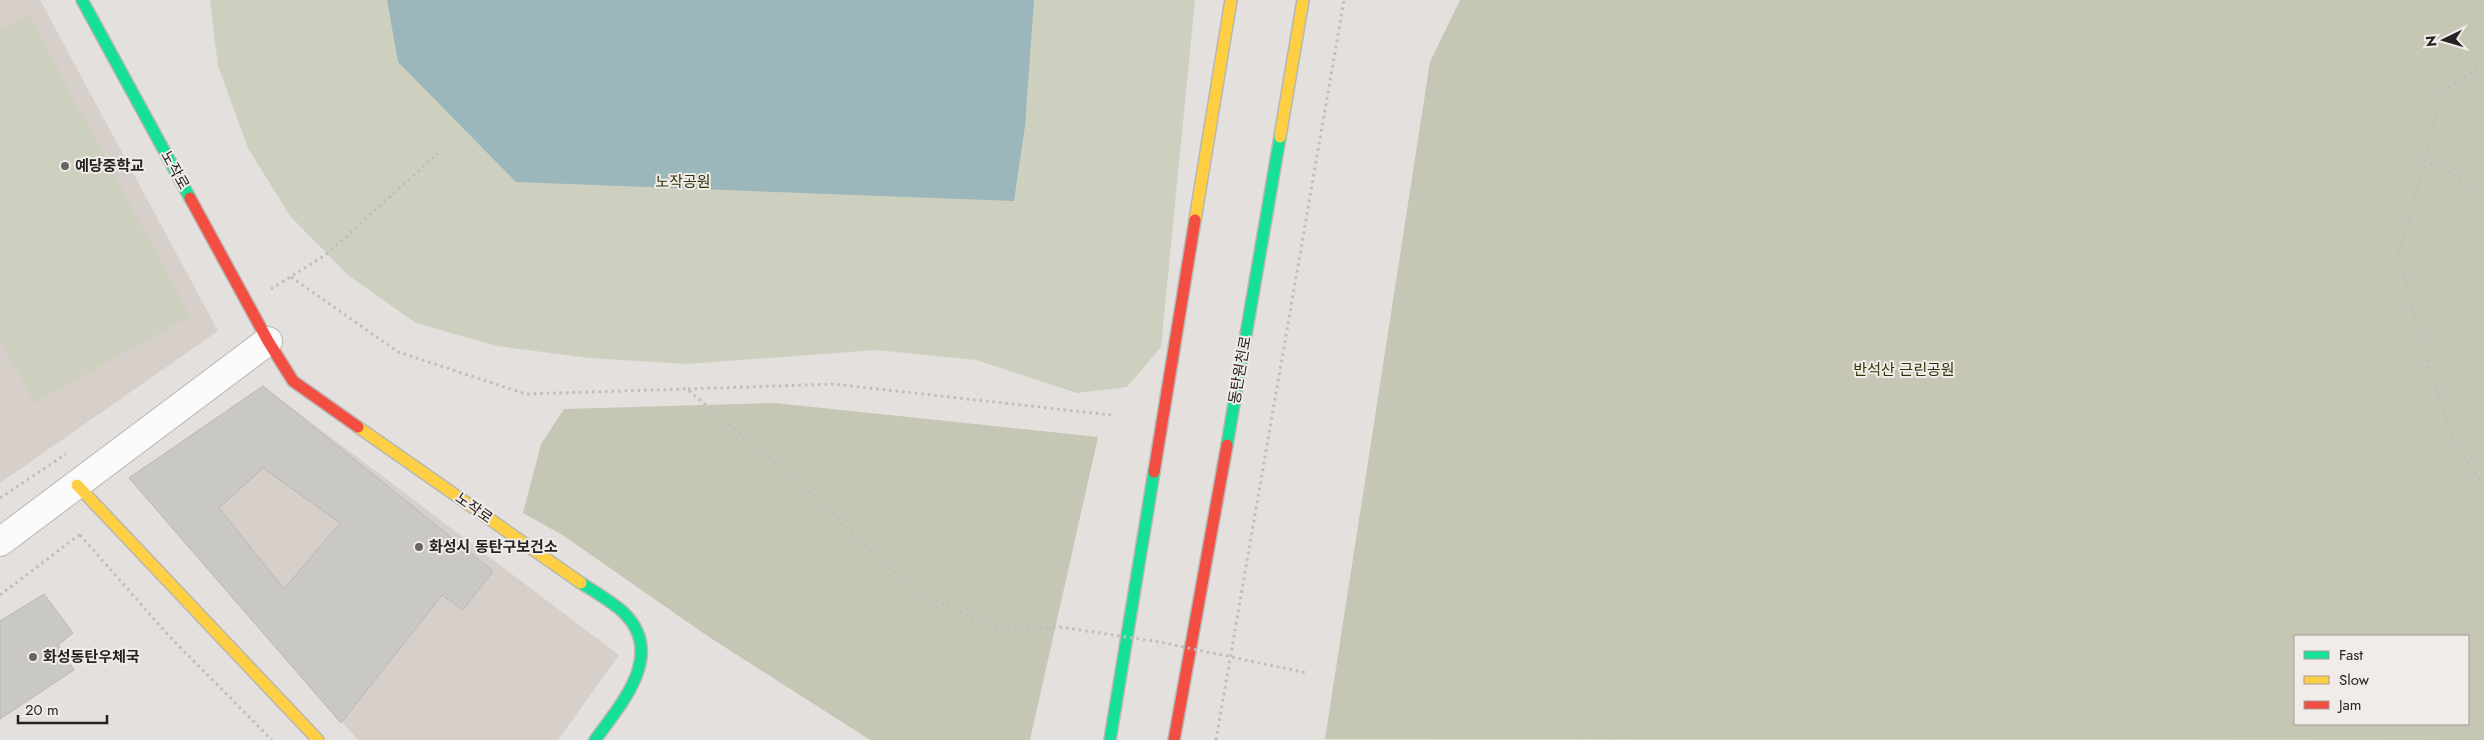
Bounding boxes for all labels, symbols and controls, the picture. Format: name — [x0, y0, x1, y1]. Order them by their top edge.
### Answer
north arrow — [2419, 15, 2469, 65]
text: N — [2421, 35, 2441, 48]
street label: 노작로 — [155, 147, 195, 193]
place label: 예당중학교 — [75, 155, 144, 177]
marker: 예당중학교 — [59, 160, 71, 172]
park label: 노작공원 — [655, 171, 711, 193]
street label: 동탄원천로 — [1223, 334, 1257, 406]
park label: 반석산 근린공원 — [1853, 359, 1955, 381]
street label: 노작로 — [451, 487, 497, 529]
place label: 화성시 동탄구보건소 — [429, 536, 558, 558]
marker: 화성시 동탄구보건소 — [413, 541, 425, 553]
legend — [2294, 635, 2469, 725]
text: Fast — [2339, 644, 2363, 666]
place label: 화성동탄우체국 — [43, 646, 140, 668]
marker: 화성동탄우체국 — [27, 651, 39, 663]
text: Slow — [2339, 669, 2370, 691]
scale bar — [18, 692, 106, 724]
text: Jam — [2337, 694, 2362, 716]
text: 20 m — [25, 699, 59, 721]

